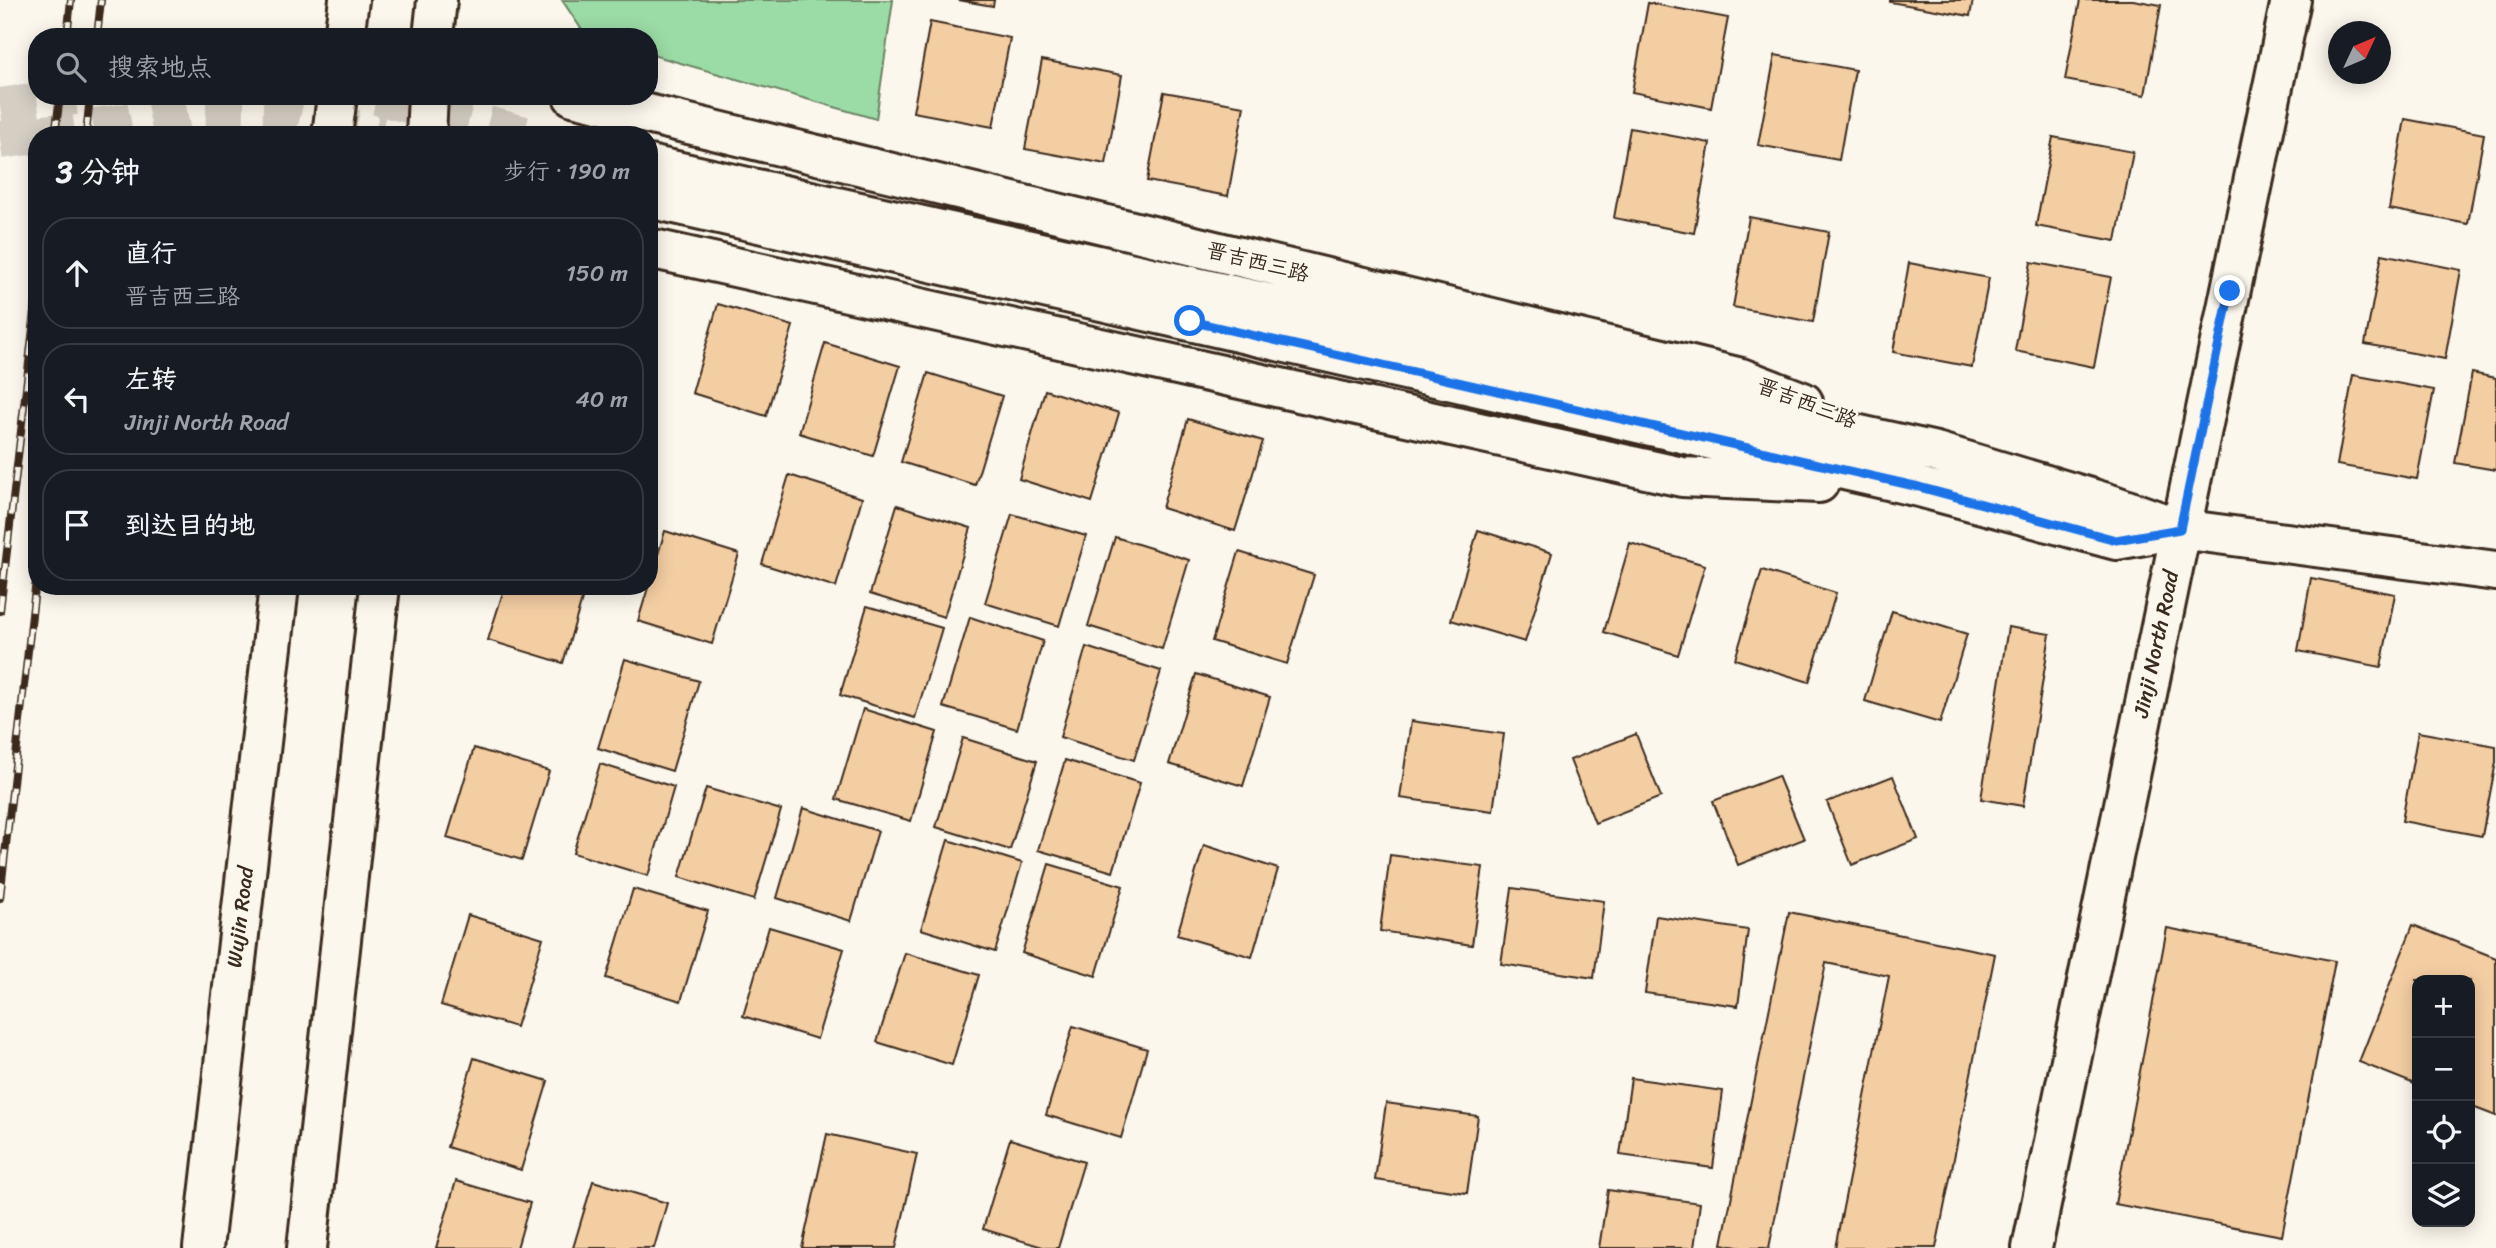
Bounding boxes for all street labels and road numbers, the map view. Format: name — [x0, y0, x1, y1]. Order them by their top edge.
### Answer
street label: 晋吉西三路 — [1202, 231, 1314, 293]
street label: 晋吉西三路 — [1751, 366, 1863, 440]
street label: Jinji North Road — [2122, 565, 2191, 722]
street label: Wujin Road — [215, 862, 265, 970]

